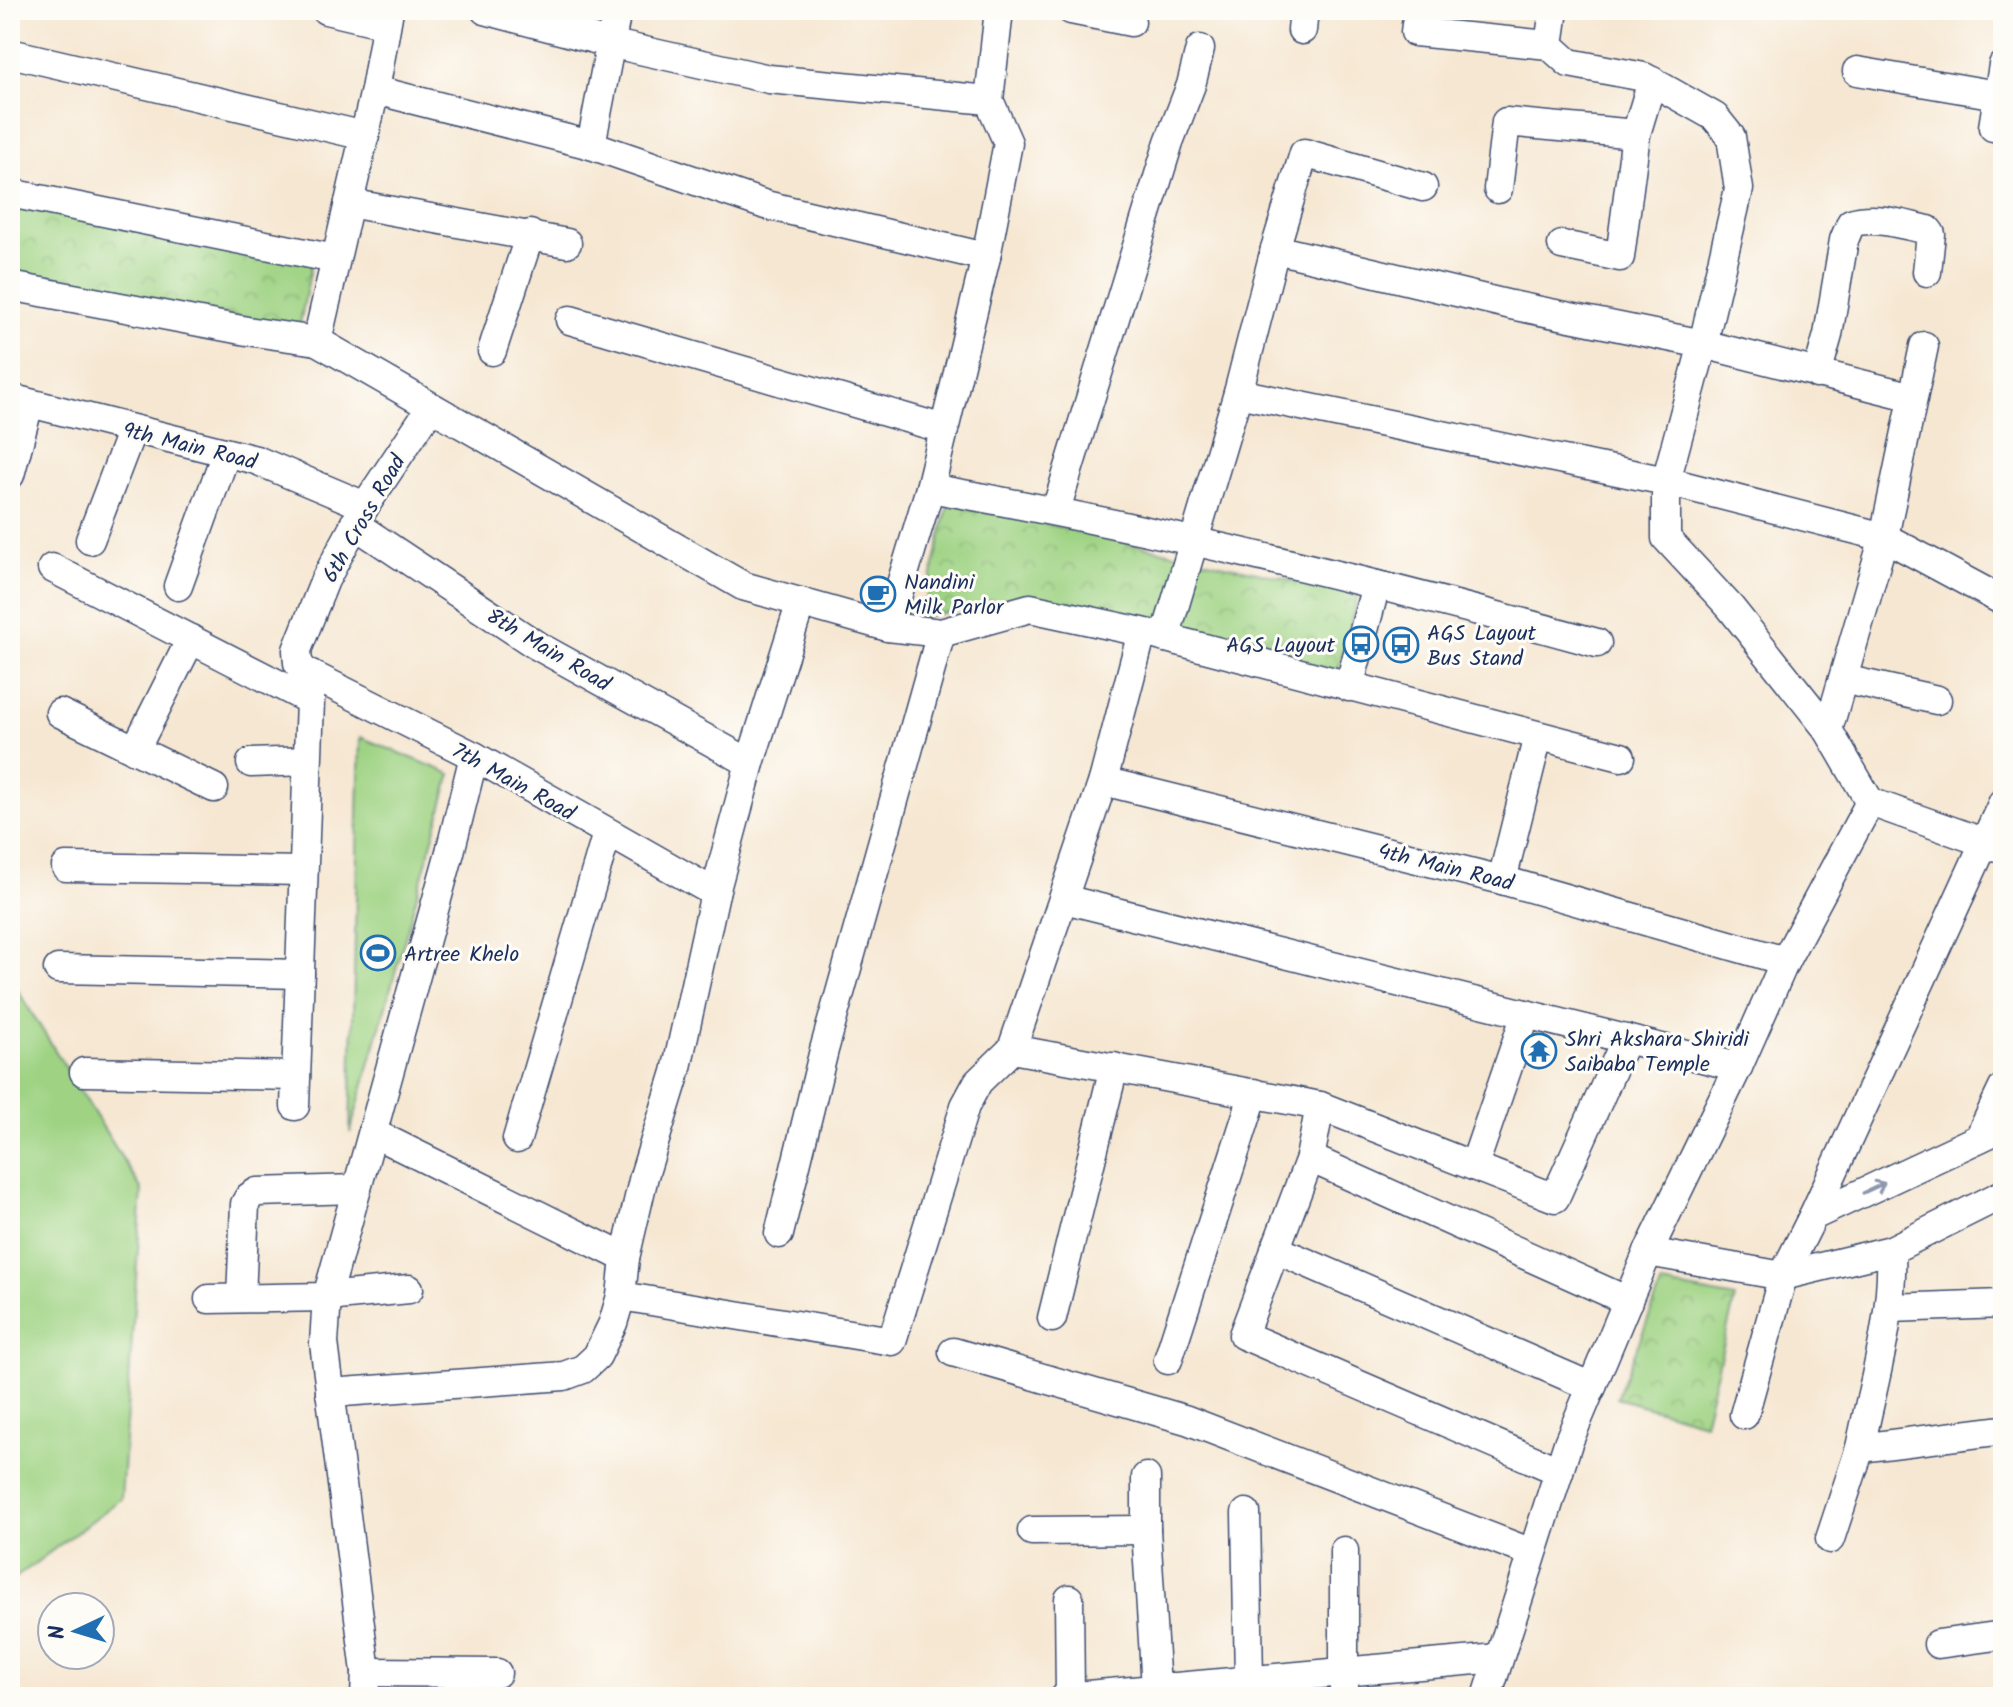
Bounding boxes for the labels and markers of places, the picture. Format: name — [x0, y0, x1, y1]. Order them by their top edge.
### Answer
place label: Nandini Milk Parlor — [904, 566, 1005, 626]
cafe icon: Nandini Milk Parlor — [859, 575, 897, 613]
place label: AGS Layout Bus Stand — [1427, 617, 1537, 677]
bus stop icon: AGS Layout — [1342, 625, 1380, 663]
bus stop icon: AGS Layout Bus Stand — [1382, 626, 1420, 664]
place label: AGS Layout — [1226, 629, 1335, 664]
sports icon: Artree Khelo — [359, 934, 397, 972]
place label: Artree Khelo — [404, 938, 519, 973]
place label: Shri Akshara Shiridi Saibaba Temple — [1565, 1023, 1750, 1083]
temple icon: Shri Akshara Shiridi Saibaba Temple — [1520, 1032, 1558, 1070]

